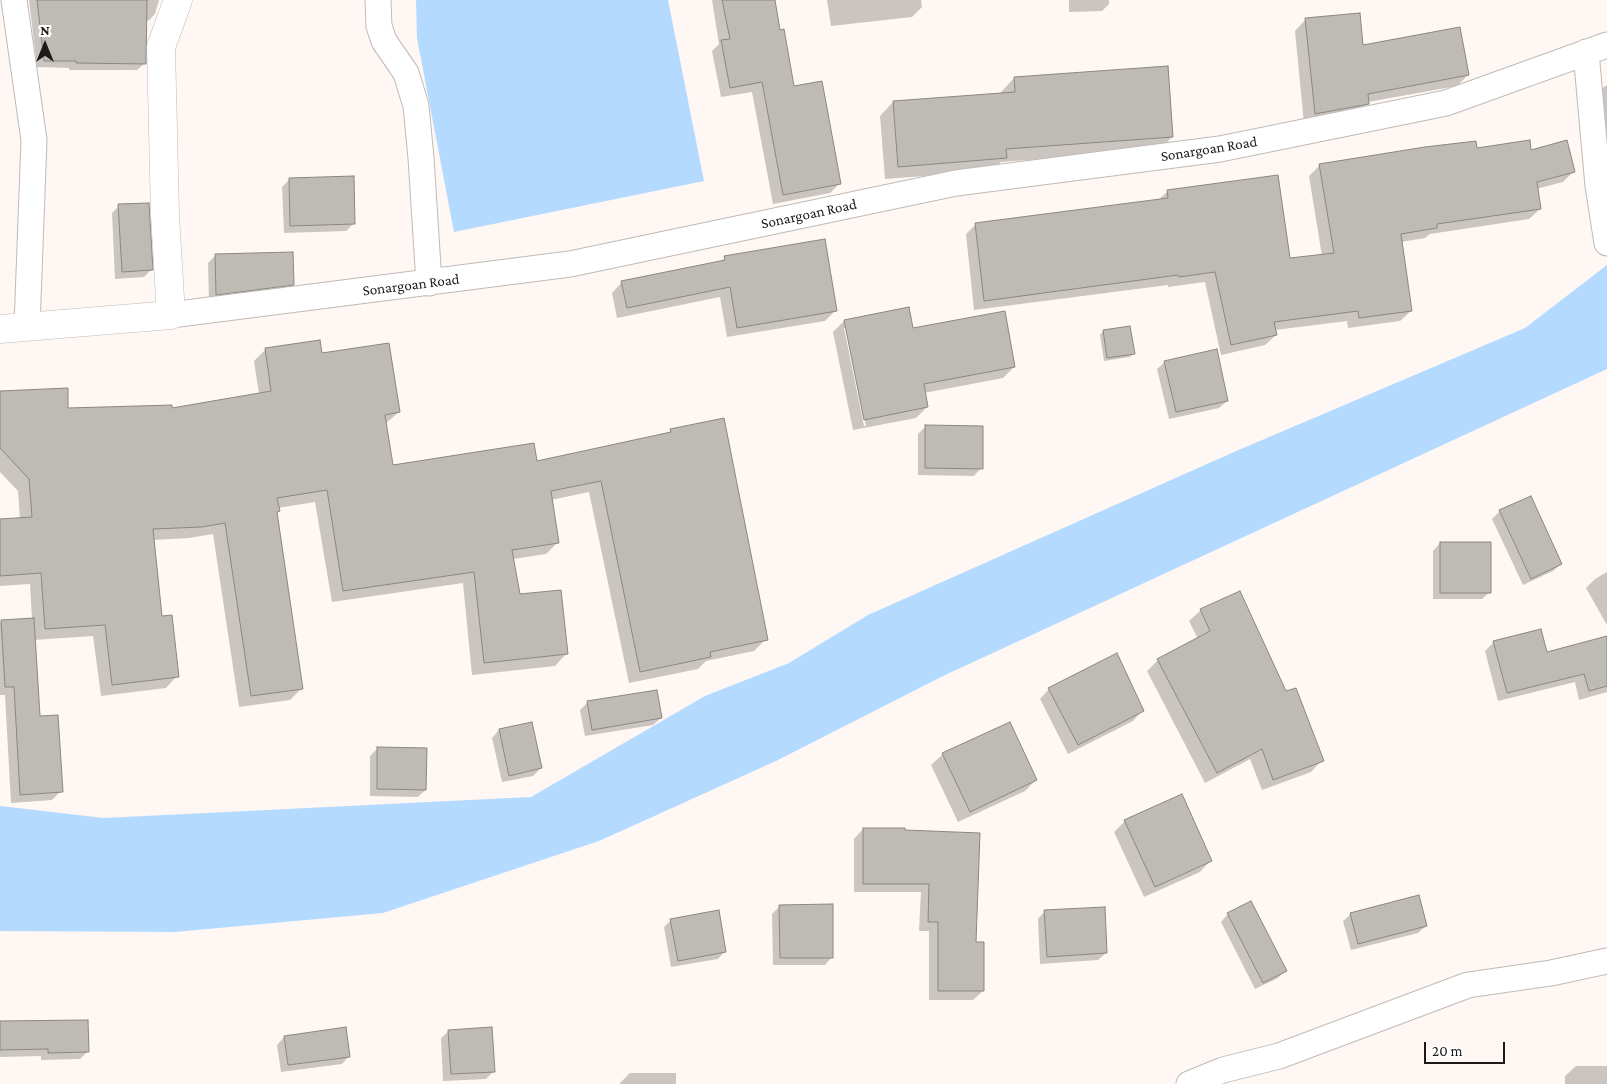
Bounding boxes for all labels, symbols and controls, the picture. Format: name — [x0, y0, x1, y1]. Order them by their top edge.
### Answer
north arrow — [20, 20, 70, 70]
text: N — [40, 22, 50, 38]
street label: Sonargoan Road — [1160, 132, 1258, 166]
street label: Sonargoan Road — [760, 195, 858, 233]
street label: Sonargoan Road — [362, 270, 460, 300]
scale bar — [1427, 1032, 1508, 1064]
text: 20 m — [1432, 1043, 1463, 1059]

